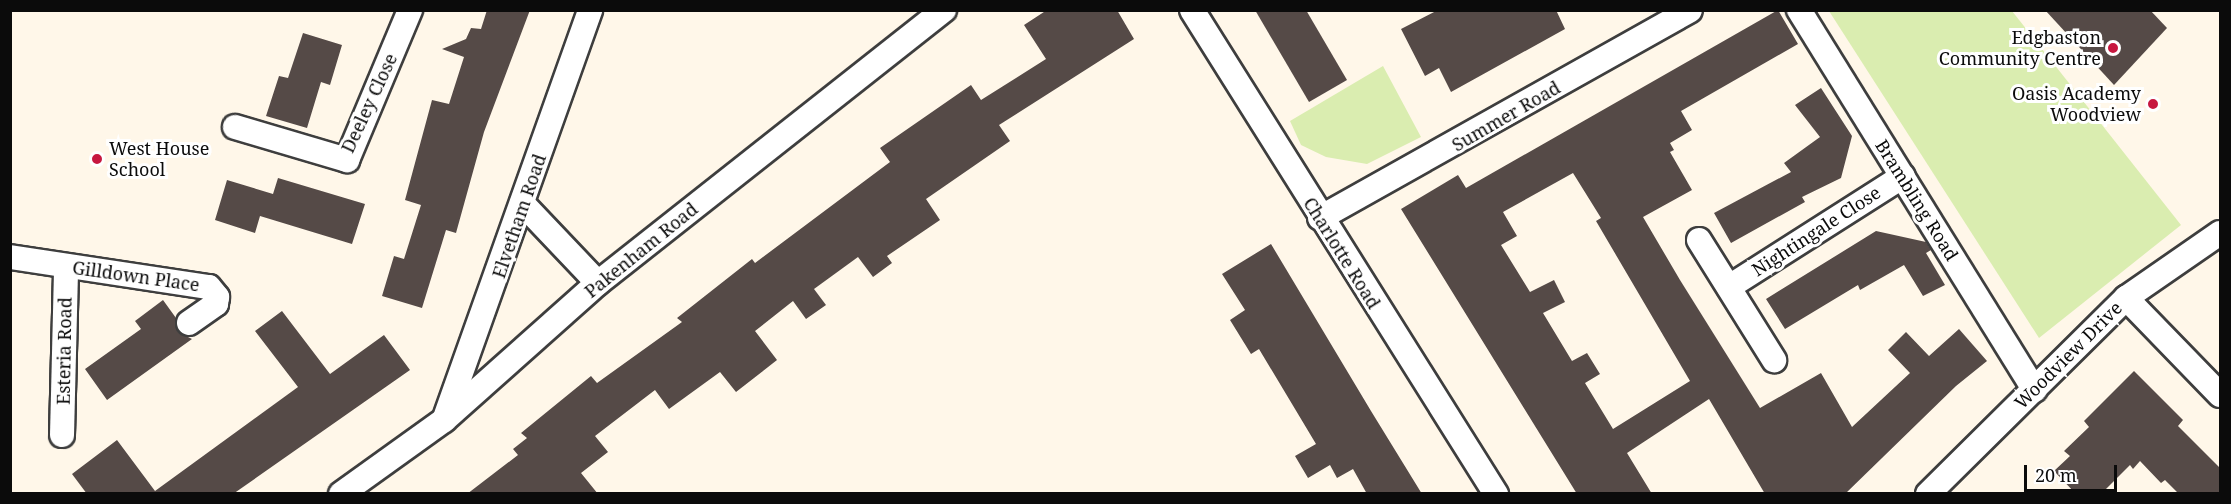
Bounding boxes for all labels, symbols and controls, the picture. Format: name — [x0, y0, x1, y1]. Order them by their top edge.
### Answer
place label: Edgbaston Community Centre — [1939, 27, 2101, 70]
marker: Edgbaston Community Centre — [2106, 41, 2120, 55]
street label: Deeley Close — [337, 50, 401, 156]
street label: Summer Road — [1448, 76, 1564, 156]
place label: Oasis Academy Woodview — [2012, 83, 2141, 125]
marker: Oasis Academy Woodview — [2146, 97, 2160, 111]
street label: Brambling Road — [1871, 135, 1963, 265]
place label: West House School — [109, 138, 209, 180]
street label: Elvetham Road — [488, 151, 550, 281]
marker: West House School — [90, 152, 104, 166]
street label: Nightingale Close — [1748, 181, 1884, 281]
street label: Charlotte Road — [1299, 193, 1385, 313]
street label: Pakenham Road — [580, 198, 702, 302]
street label: Gilldown Place — [71, 256, 201, 296]
street label: Esteria Road — [52, 297, 76, 405]
street label: Woodview Drive — [2010, 297, 2126, 413]
scale bar — [2027, 453, 2120, 491]
text: 20 m — [2035, 463, 2077, 487]

